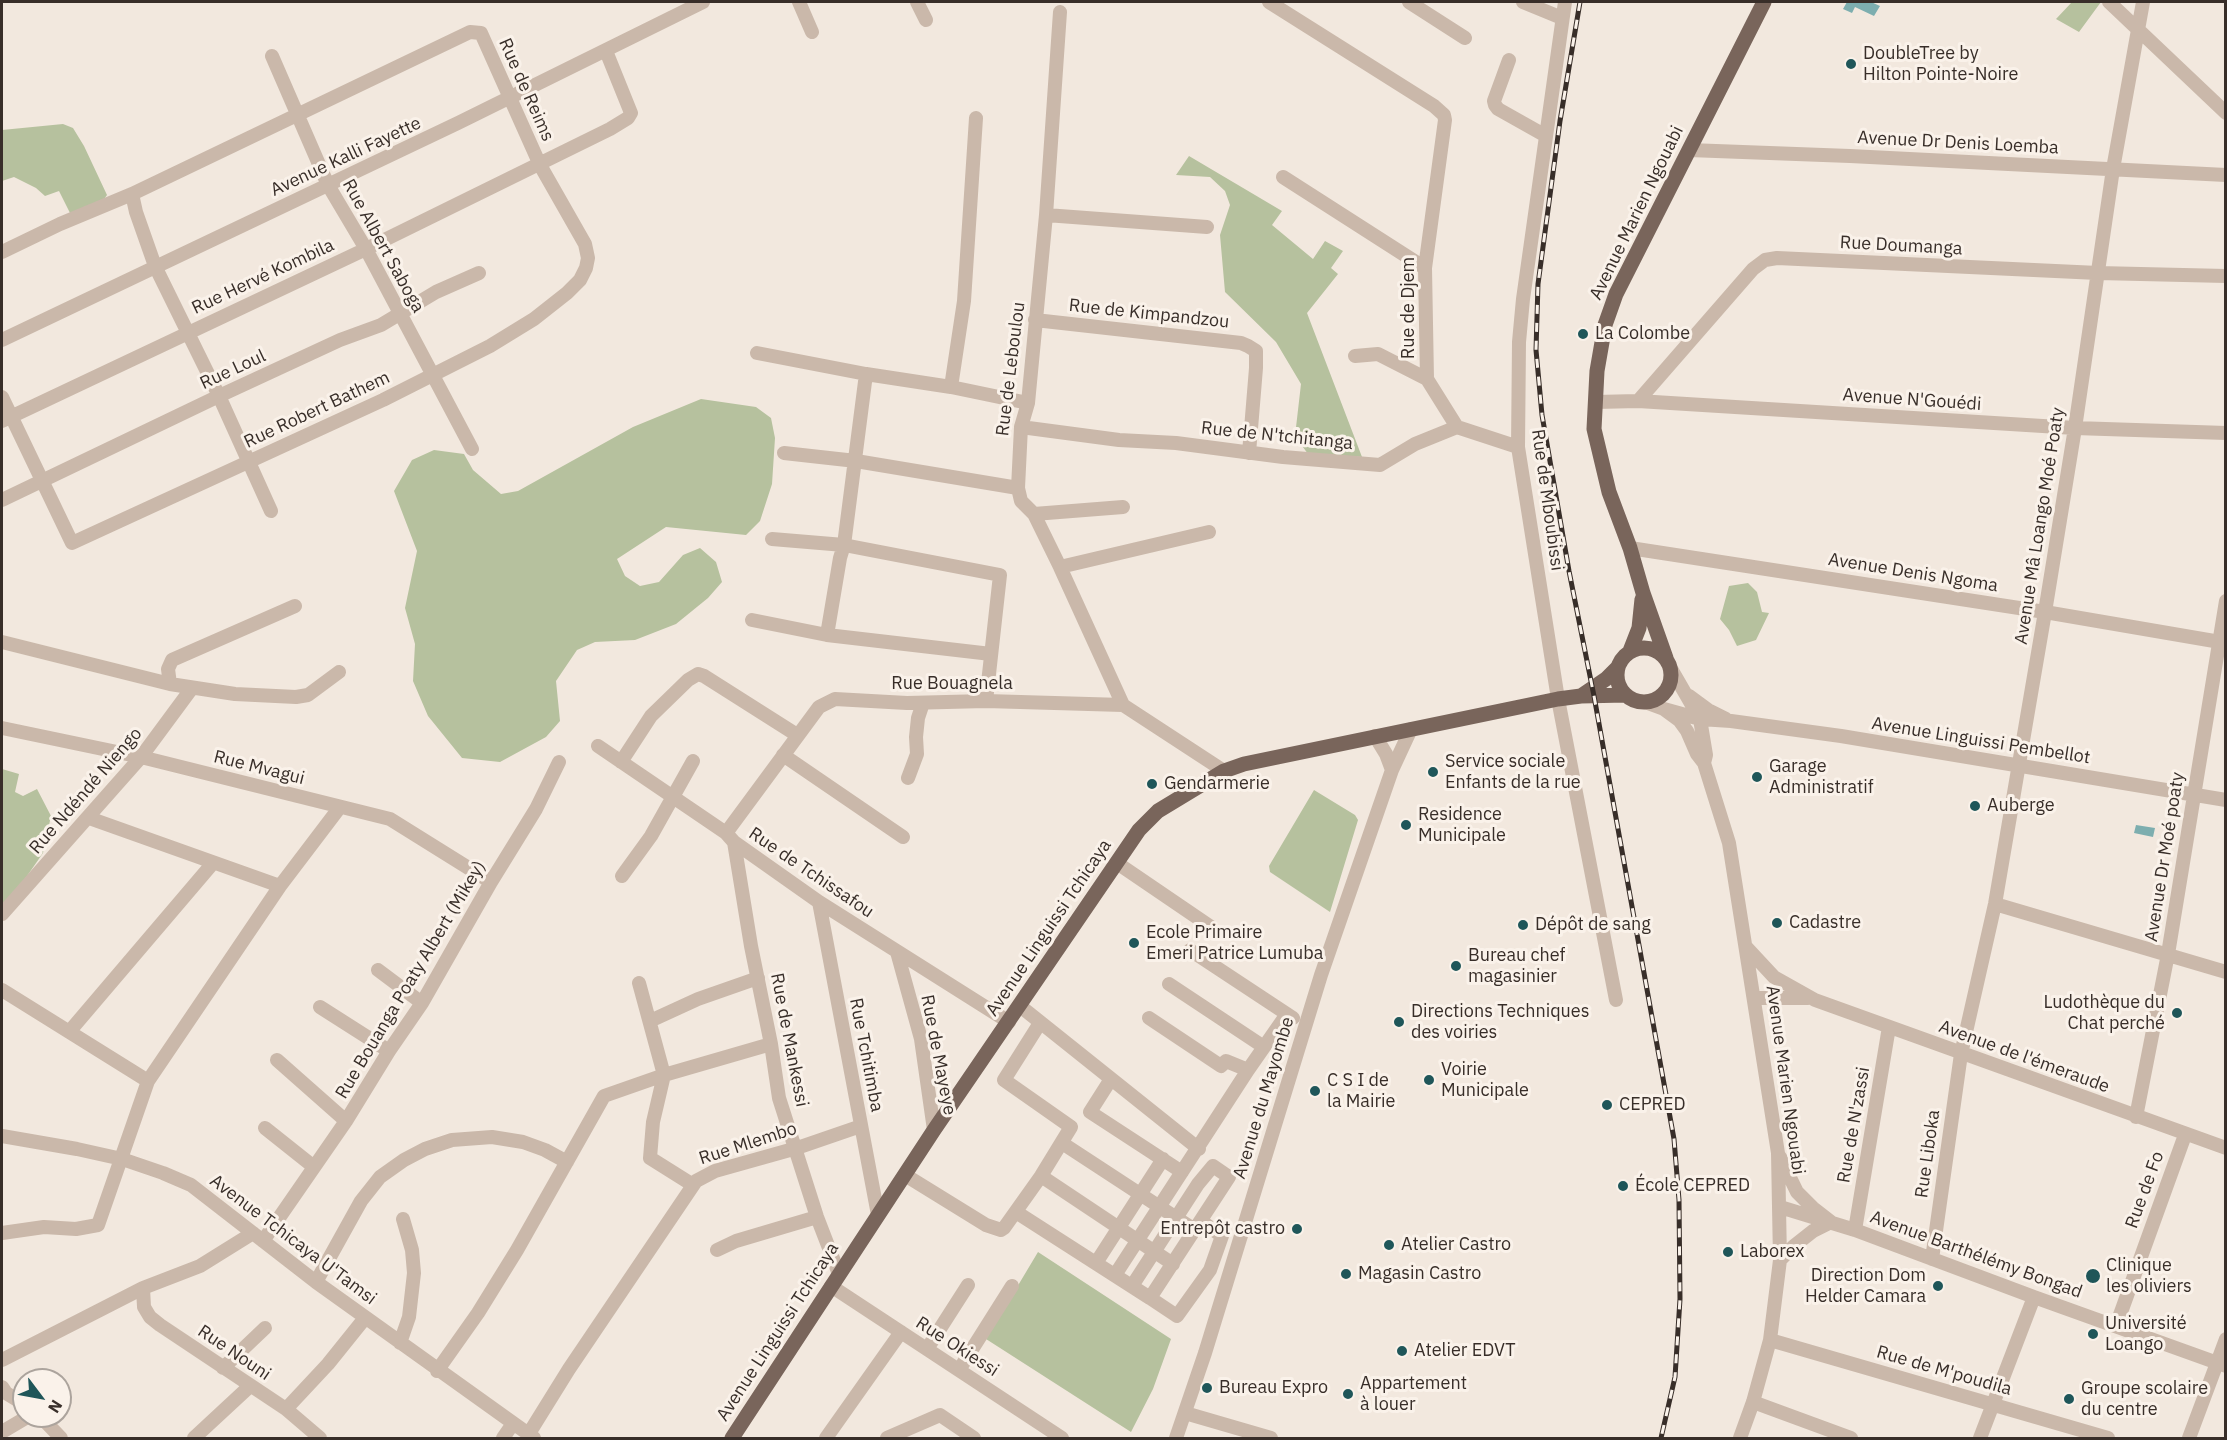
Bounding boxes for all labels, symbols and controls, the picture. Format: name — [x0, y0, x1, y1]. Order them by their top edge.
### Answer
street label: Rue de Reims — [494, 35, 558, 145]
place label: DoubleTree by Hilton Pointe-Noire — [1863, 43, 2018, 86]
marker: DoubleTree by Hilton Pointe-Noire — [1844, 57, 1858, 71]
street label: Avenue Kalli Fayette — [267, 113, 425, 201]
street label: Avenue Marien Ngouabi — [1585, 122, 1689, 304]
street label: Avenue Dr Denis Loemba — [1857, 127, 2059, 159]
street label: Rue Albert Saboga — [337, 175, 429, 317]
street label: Rue Doumanga — [1839, 232, 1963, 260]
street label: Rue Hervé Kombila — [189, 235, 337, 319]
street label: Rue de Djem — [1398, 257, 1420, 359]
street label: Rue de Kimpandzou — [1068, 295, 1230, 333]
street label: Rue de Leboulou — [992, 301, 1030, 437]
place label: La Colombe — [1595, 323, 1690, 345]
marker: La Colombe — [1576, 327, 1590, 341]
street label: Rue Loul — [197, 345, 269, 395]
street label: Rue Robert Bathem — [241, 367, 393, 453]
street label: Avenue N'Gouédi — [1842, 384, 1982, 416]
street label: Avenue Mâ Loango Moé Poaty — [2011, 406, 2069, 646]
street label: Rue de N'tchitanga — [1200, 417, 1354, 455]
street label: Rue de Mboubissi — [1526, 428, 1568, 572]
street label: Avenue Denis Ngoma — [1827, 549, 1999, 597]
street label: Rue Bouagnela — [891, 673, 1013, 695]
street label: Avenue Linguissi Pembellot — [1870, 713, 2092, 769]
street label: Rue Ndéndé Niengo — [25, 723, 147, 859]
street label: Rue Mvagui — [211, 746, 307, 790]
place label: Service sociale Enfants de la rue — [1445, 751, 1581, 794]
place label: Garage Administratif — [1769, 756, 1874, 798]
marker: Service sociale Enfants de la rue — [1426, 765, 1440, 779]
marker: Garage Administratif — [1750, 770, 1764, 784]
street label: Avenue Dr Moé poaty — [2141, 771, 2189, 943]
place label: Gendarmerie — [1164, 773, 1270, 795]
marker: Gendarmerie — [1145, 777, 1159, 791]
place label: Auberge — [1987, 795, 2055, 817]
marker: Auberge — [1968, 799, 1982, 813]
place label: Residence Municipale — [1418, 804, 1506, 846]
marker: Residence Municipale — [1399, 818, 1413, 832]
street label: Rue de Tchissafou — [744, 823, 878, 923]
street label: Avenue Linguissi Tchicaya — [982, 836, 1116, 1020]
street label: Rue Bouanga Poaty Albert (Mikey) — [331, 857, 491, 1103]
place label: Cadastre — [1789, 912, 1861, 934]
place label: Dépôt de sang — [1535, 914, 1651, 936]
marker: Cadastre — [1770, 916, 1784, 930]
marker: Dépôt de sang — [1516, 918, 1530, 932]
place label: Ecole Primaire Emeri Patrice Lumuba — [1146, 922, 1323, 964]
marker: Ecole Primaire Emeri Patrice Lumuba — [1127, 936, 1141, 950]
place label: Bureau chef magasinier — [1468, 945, 1565, 988]
marker: Bureau chef magasinier — [1449, 959, 1463, 973]
street label: Rue de Mankessi — [765, 971, 813, 1109]
street label: Avenue Marien Ngouabi — [1761, 984, 1809, 1176]
place label: Ludothèque du Chat perché — [2044, 992, 2165, 1034]
street label: Rue de Mayeye — [916, 993, 960, 1117]
street label: Rue Tchitimba — [844, 996, 888, 1114]
place label: Directions Techniques des voiries — [1411, 1001, 1589, 1044]
marker: Ludothèque du Chat perché — [2170, 1006, 2184, 1020]
street label: Avenue du Mayombe — [1229, 1014, 1299, 1182]
marker: Directions Techniques des voiries — [1392, 1015, 1406, 1029]
street label: Avenue de l'émeraude — [1936, 1016, 2112, 1098]
place label: Voirie Municipale — [1441, 1059, 1529, 1102]
street label: Rue de N'zassi — [1833, 1065, 1875, 1185]
place label: C S I de la Mairie — [1327, 1070, 1395, 1112]
marker: Voirie Municipale — [1422, 1073, 1436, 1087]
marker: C S I de la Mairie — [1308, 1084, 1322, 1098]
place label: CEPRED — [1619, 1094, 1686, 1116]
marker: CEPRED — [1600, 1098, 1614, 1112]
street label: Rue Liboka — [1911, 1108, 1945, 1200]
street label: Rue Mlembo — [696, 1118, 800, 1170]
street label: Rue de Fo — [2121, 1149, 2169, 1231]
street label: Avenue Tchicaya U'Tamsi — [205, 1170, 381, 1310]
place label: École CEPRED — [1635, 1175, 1750, 1197]
marker: École CEPRED — [1616, 1179, 1630, 1193]
street label: Avenue Barthélémy Bongad — [1867, 1207, 2085, 1303]
place label: Entrepôt castro — [1160, 1218, 1285, 1240]
marker: Entrepôt castro — [1290, 1222, 1304, 1236]
place label: Atelier Castro — [1401, 1234, 1511, 1256]
marker: Atelier Castro — [1382, 1238, 1396, 1252]
street label: Avenue Linguissi Tchicaya — [712, 1239, 844, 1425]
place label: Laborex — [1740, 1241, 1804, 1263]
marker: Laborex — [1721, 1245, 1735, 1259]
place label: Clinique les oliviers — [2106, 1255, 2192, 1298]
place label: Magasin Castro — [1358, 1263, 1481, 1285]
place label: Direction Dom Helder Camara — [1805, 1265, 1926, 1308]
marker: Magasin Castro — [1339, 1267, 1353, 1281]
marker: Clinique les oliviers — [2084, 1267, 2102, 1285]
marker: Direction Dom Helder Camara — [1931, 1279, 1945, 1293]
street label: Rue Okiessi — [912, 1312, 1002, 1382]
place label: Université Loango — [2105, 1313, 2187, 1356]
street label: Rue Nouni — [193, 1321, 275, 1385]
marker: Université Loango — [2086, 1327, 2100, 1341]
place label: Atelier EDVT — [1414, 1340, 1515, 1362]
street label: Rue de M'poudila — [1874, 1341, 2014, 1401]
marker: Atelier EDVT — [1395, 1344, 1409, 1358]
north arrow — [12, 1368, 72, 1428]
place label: Appartement à louer — [1360, 1373, 1467, 1416]
place label: Bureau Expro — [1219, 1377, 1328, 1399]
place label: Groupe scolaire du centre — [2081, 1378, 2208, 1420]
marker: Bureau Expro — [1200, 1381, 1214, 1395]
marker: Appartement à louer — [1341, 1387, 1355, 1401]
marker: Groupe scolaire du centre — [2062, 1392, 2076, 1406]
text: N — [44, 1396, 67, 1417]

